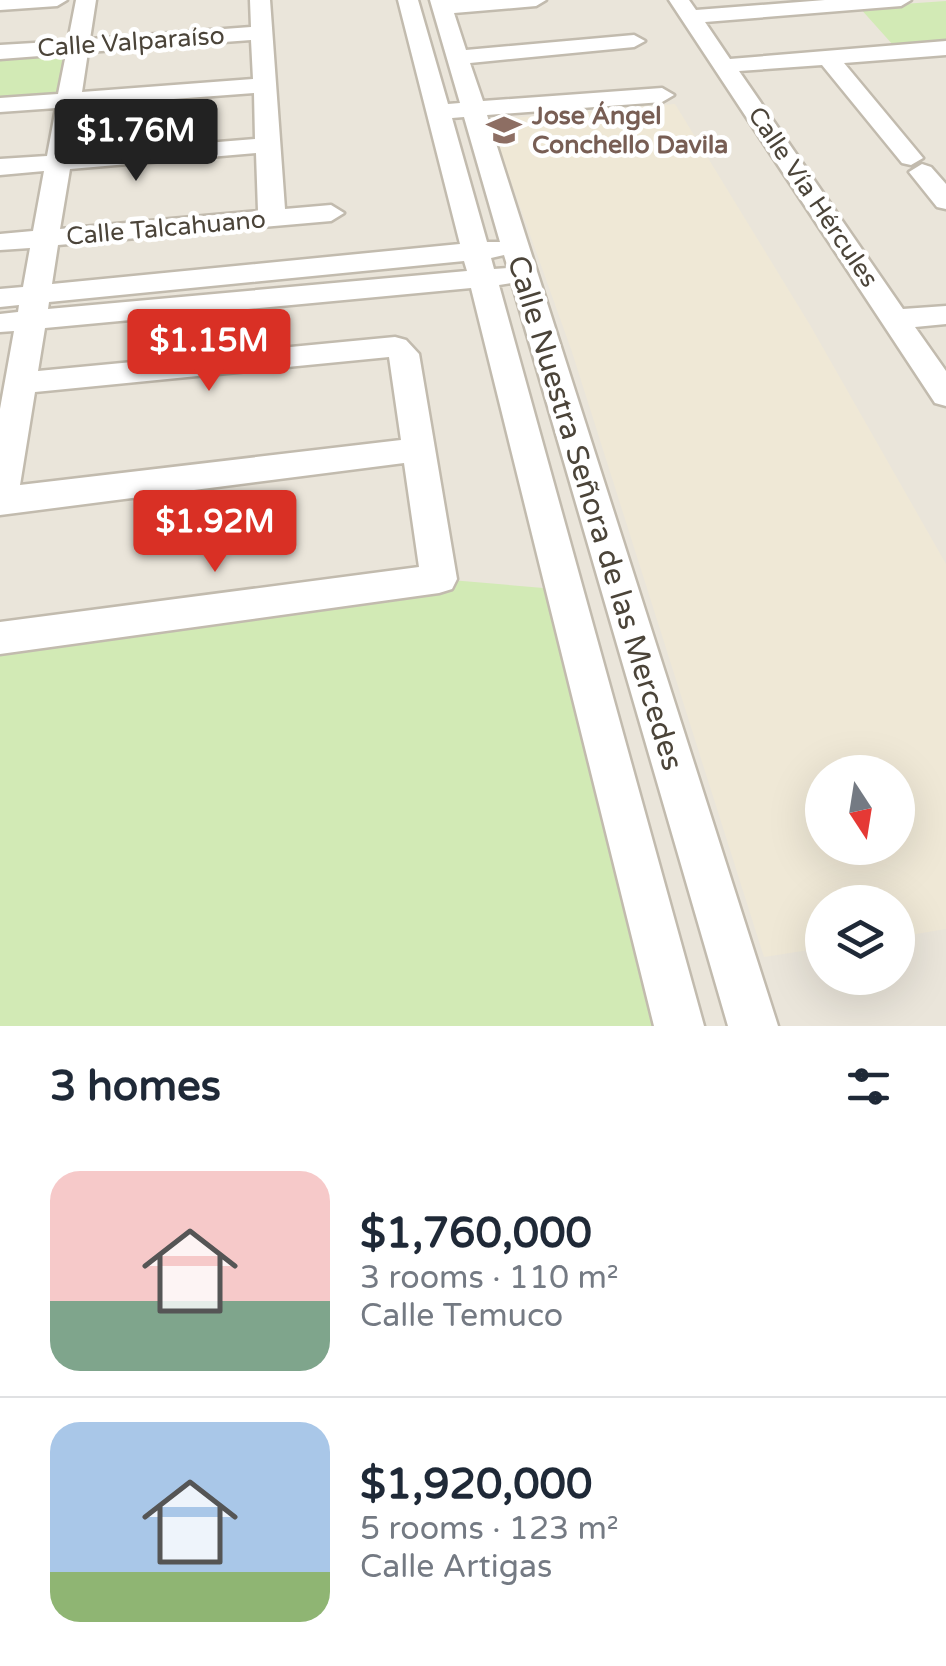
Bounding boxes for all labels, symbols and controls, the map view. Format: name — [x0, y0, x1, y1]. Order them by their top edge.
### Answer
street label: Calle Valparaíso — [36, 20, 226, 64]
pin: $1.76M — [55, 99, 217, 184]
place label: Jose Ángel Conchello Davila — [531, 101, 728, 160]
street label: Calle Vía Hércules — [742, 101, 884, 293]
school or university icon: Jose Ángel Conchello Davila — [485, 111, 523, 149]
text: $1.76M — [77, 112, 195, 150]
street label: Calle Talcahuano — [65, 204, 267, 252]
street label: Calle Nuestra Señora de las Mercedes — [499, 251, 691, 775]
pin: $1.15M — [128, 309, 290, 394]
text: $1.15M — [149, 322, 269, 360]
pin: $1.92M — [134, 490, 296, 575]
text: $1.92M — [155, 503, 275, 541]
north arrow — [805, 755, 915, 865]
map controls — [805, 755, 915, 995]
button: layers — [805, 885, 915, 995]
icon: filters — [841, 1059, 896, 1114]
text: 3 homes — [50, 1061, 221, 1112]
text: $1,760,000 — [360, 1208, 592, 1259]
icon: home — [130, 1211, 250, 1331]
text: 3 rooms · 110 m² — [360, 1259, 619, 1297]
text: Calle Temuco — [360, 1297, 563, 1335]
text: $1,920,000 — [360, 1459, 592, 1510]
icon: home — [130, 1462, 250, 1582]
text: 5 rooms · 123 m² — [360, 1510, 619, 1548]
text: Calle Artigas — [360, 1548, 552, 1586]

